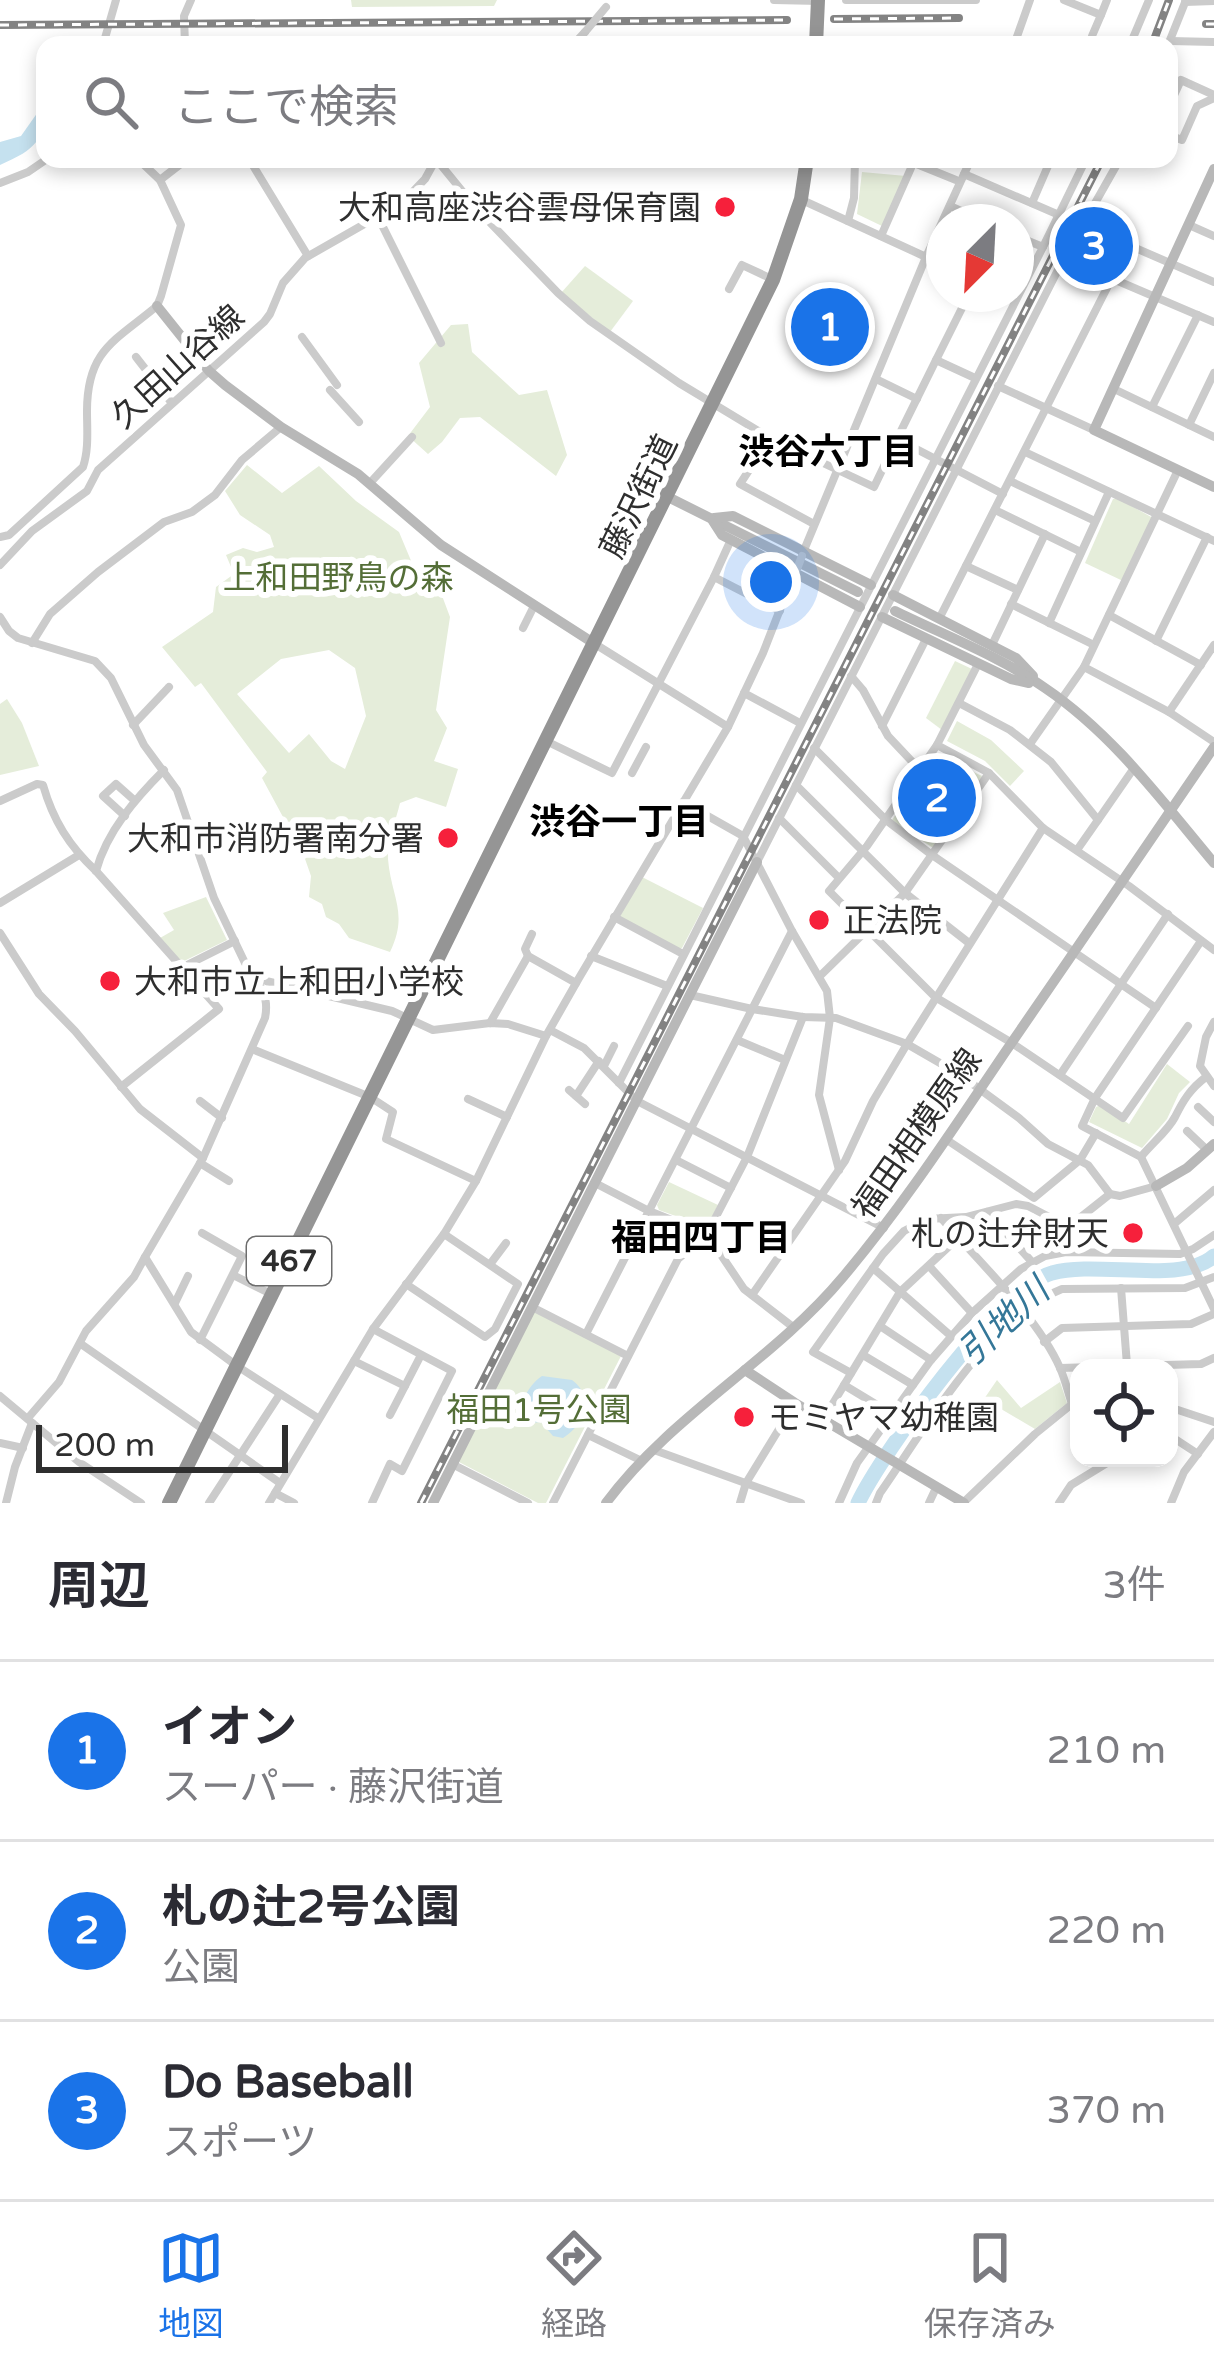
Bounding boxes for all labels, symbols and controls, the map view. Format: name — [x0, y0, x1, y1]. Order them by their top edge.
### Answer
search box — [36, 36, 1178, 168]
icon: search — [78, 69, 144, 135]
text: ここで検索 — [174, 81, 399, 135]
place label: 大和高座渋谷雲母保育園 — [338, 189, 701, 228]
marker: 大和高座渋谷雲母保育園 — [712, 194, 738, 220]
pin: 3 — [1055, 201, 1133, 291]
north arrow — [926, 204, 1034, 312]
pin: 1 — [791, 282, 869, 372]
street label: 久田山谷線 — [104, 297, 252, 437]
street label: 藤沢街道 — [593, 429, 686, 565]
district label: 渋谷六丁目 — [738, 431, 918, 474]
your location — [741, 552, 801, 612]
park label: 上和田野鳥の森 — [223, 559, 454, 598]
pin: 2 — [898, 753, 976, 843]
district label: 渋谷一丁目 — [529, 801, 709, 844]
place label: 大和市消防署南分署 — [127, 820, 424, 859]
marker: 大和市消防署南分署 — [435, 825, 461, 851]
place label: 正法院 — [843, 902, 942, 941]
marker: 正法院 — [806, 907, 832, 933]
place label: 大和市立上和田小学校 — [134, 963, 464, 1002]
marker: 大和市立上和田小学校 — [97, 968, 123, 994]
street label: 福田相模原線 — [844, 1042, 990, 1226]
place label: 札の辻弁財天 — [911, 1215, 1109, 1254]
district label: 福田四丁目 — [611, 1217, 791, 1260]
marker: 札の辻弁財天 — [1120, 1220, 1146, 1246]
road number: 467 — [247, 1237, 331, 1285]
water label: 引地川 — [950, 1267, 1061, 1375]
map controls — [1070, 1359, 1178, 1467]
button: locate — [1070, 1359, 1178, 1467]
park label: 福田1号公園 — [446, 1391, 632, 1430]
place label: モミヤマ幼稚園 — [768, 1399, 999, 1438]
marker: モミヤマ幼稚園 — [731, 1404, 757, 1430]
scale bar — [36, 1419, 288, 1472]
text: 200 m — [54, 1426, 155, 1465]
text: 周辺 — [48, 1556, 150, 1618]
text: 3件 — [1103, 1562, 1166, 1609]
text: イオン — [162, 1701, 297, 1755]
text: 1 — [75, 1727, 99, 1774]
text: 210 m — [1047, 1727, 1166, 1774]
text: スーパー · 藤沢街道 — [162, 1764, 504, 1811]
text: 札の辻2号公園 — [162, 1881, 460, 1935]
text: 2 — [75, 1907, 99, 1954]
text: 220 m — [1047, 1907, 1166, 1954]
text: 公園 — [162, 1944, 240, 1991]
text: Do Baseball — [162, 2056, 414, 2110]
text: 3 — [75, 2087, 99, 2134]
text: 370 m — [1047, 2087, 1166, 2134]
text: スポーツ — [162, 2119, 317, 2166]
tab: 地図 — [158, 2225, 224, 2345]
tab: 経路 — [541, 2225, 607, 2345]
tab: 保存済み — [924, 2225, 1056, 2345]

